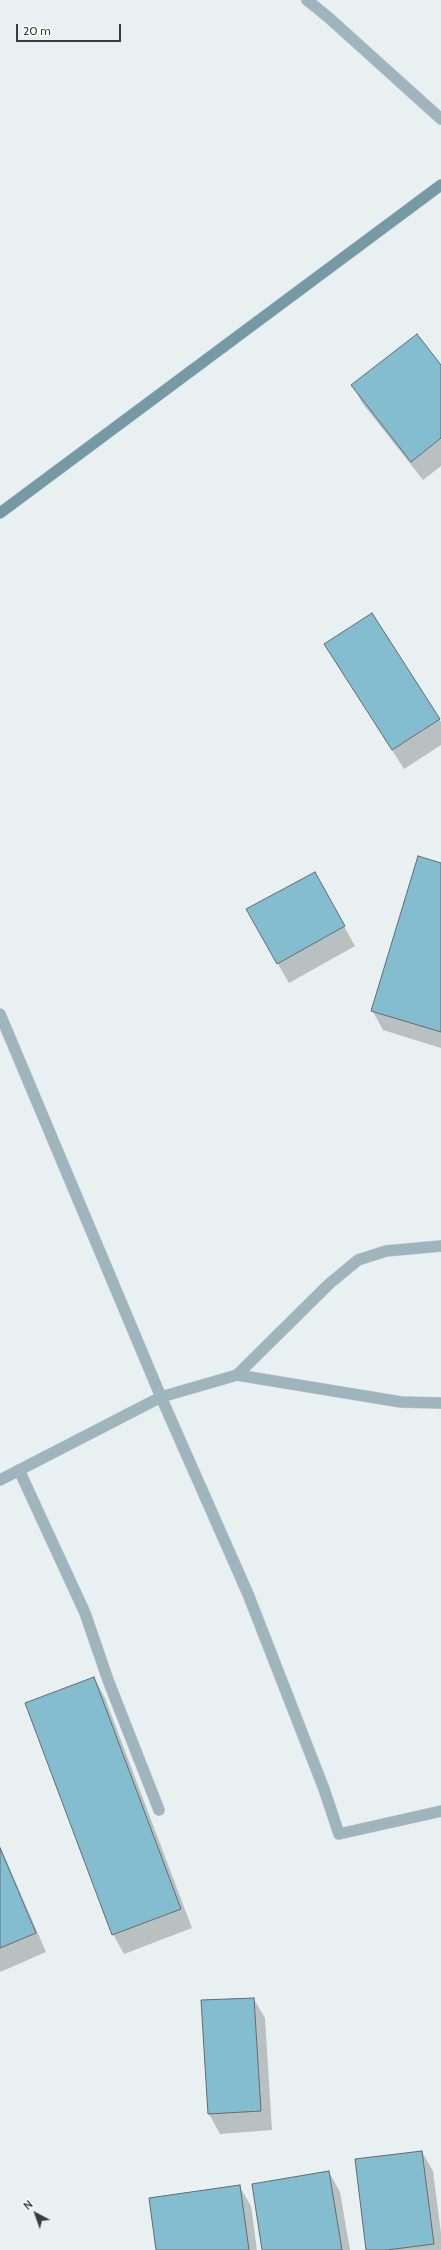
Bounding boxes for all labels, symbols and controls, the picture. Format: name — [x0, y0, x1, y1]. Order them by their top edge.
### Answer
scale bar — [18, 16, 123, 42]
text: 20 m — [23, 23, 51, 38]
north arrow — [16, 2194, 56, 2234]
text: N — [21, 2197, 36, 2213]

